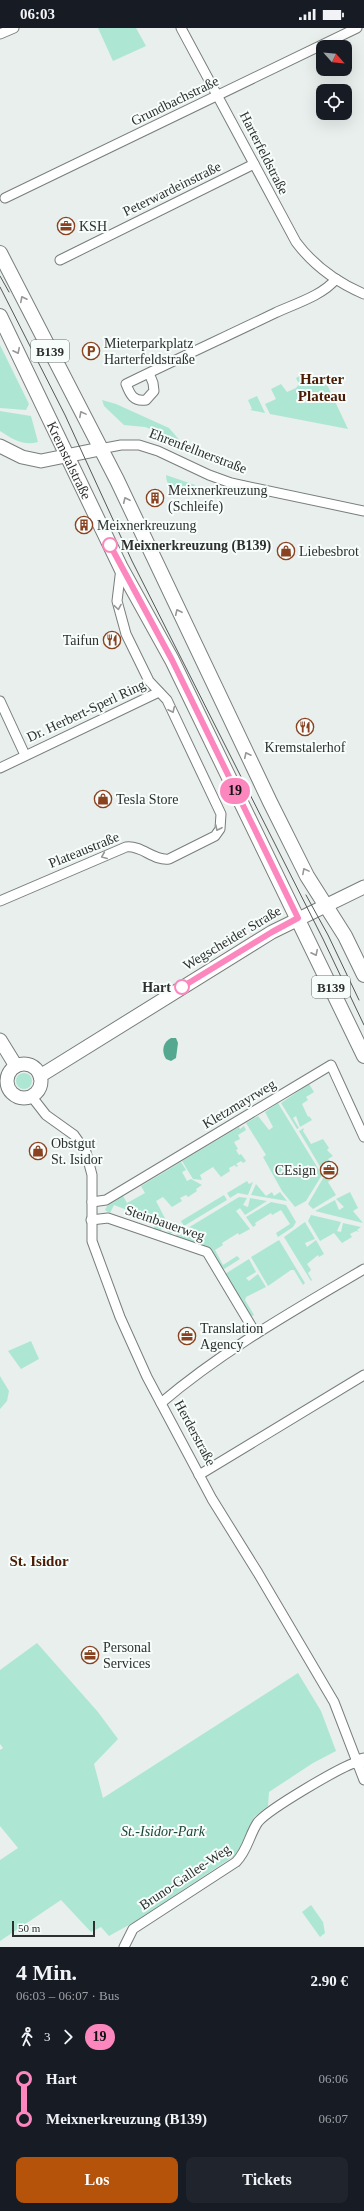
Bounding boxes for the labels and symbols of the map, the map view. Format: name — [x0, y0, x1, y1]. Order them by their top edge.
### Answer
north arrow — [316, 40, 352, 76]
street label: Grundbachstraße — [129, 73, 221, 129]
street label: Harterfeldstraße — [237, 109, 291, 197]
street label: Peterwardeinstraße — [120, 159, 224, 219]
office icon: KSH — [56, 216, 76, 236]
place label: KSH — [79, 219, 107, 234]
one-way arrow — [20, 295, 28, 303]
place label: Mieterparkplatz Harterfeldstraße — [104, 336, 195, 367]
road number: B139 — [31, 340, 69, 362]
parking icon: Mieterparkplatz Harterfeldstraße — [81, 341, 101, 361]
one-way arrow — [12, 347, 20, 354]
district label: Harter Plateau — [298, 371, 346, 404]
one-way arrow — [79, 411, 87, 419]
street label: Kremstalstraße — [44, 419, 94, 502]
street label: Ehrenfellnerstraße — [147, 425, 249, 477]
place label: Meixnerkreuzung (Schleife) — [168, 483, 268, 515]
building icon: Meixnerkreuzung (Schleife) — [145, 488, 165, 508]
one-way arrow — [123, 497, 131, 504]
building icon: Meixnerkreuzung — [74, 515, 94, 535]
place label: Meixnerkreuzung — [97, 518, 197, 533]
marker: Meixnerkreuzung (B139) — [102, 537, 118, 553]
place label: Meixnerkreuzung (B139) — [121, 538, 272, 554]
shop icon: Liebesbrot — [276, 541, 296, 561]
place label: Liebesbrot — [299, 544, 359, 559]
one-way arrow — [113, 603, 122, 610]
one-way arrow — [175, 609, 183, 616]
restaurant icon: Taifun — [102, 630, 122, 650]
place label: Taifun — [63, 633, 99, 648]
street label: Dr. Herbert-Sperl Ring — [25, 677, 147, 745]
one-way arrow — [167, 705, 175, 713]
restaurant icon: Kremstalerhof — [295, 717, 315, 737]
place label: Kremstalerhof — [265, 740, 346, 755]
one-way arrow — [244, 751, 252, 759]
line badge: 19 — [217, 778, 253, 804]
shop icon: Tesla Store — [93, 789, 113, 809]
place label: Tesla Store — [116, 792, 178, 807]
one-way arrow — [215, 824, 223, 831]
street label: Plateaustraße — [47, 829, 121, 871]
one-way arrow — [100, 851, 108, 859]
one-way arrow — [302, 868, 310, 875]
street label: Wegscheider Straße — [180, 903, 284, 973]
one-way arrow — [310, 949, 318, 956]
road number: B139 — [312, 976, 350, 998]
marker: Hart — [174, 979, 190, 995]
place label: Hart — [142, 980, 171, 995]
street label: Kletzmayrweg — [200, 1076, 278, 1132]
place label: Obstgut St. Isidor — [51, 1136, 103, 1167]
shop icon: Obstgut St. Isidor — [28, 1141, 48, 1161]
office icon: CEsign — [319, 1160, 339, 1180]
place label: CEsign — [275, 1163, 316, 1178]
street label: Steinbauerweg — [123, 1202, 207, 1244]
place label: Translation Agency — [200, 1321, 263, 1352]
office icon: Translation Agency — [177, 1326, 197, 1346]
street label: Herderstraße — [171, 1398, 219, 1468]
district label: St. Isidor — [9, 1553, 69, 1569]
place label: Personal Services — [103, 1640, 151, 1671]
office icon: Personal Services — [80, 1645, 100, 1665]
park label: St.-Isidor-Park — [121, 1824, 206, 1839]
street label: Bruno-Gallee-Weg — [137, 1841, 233, 1913]
scale bar — [12, 1919, 95, 1938]

